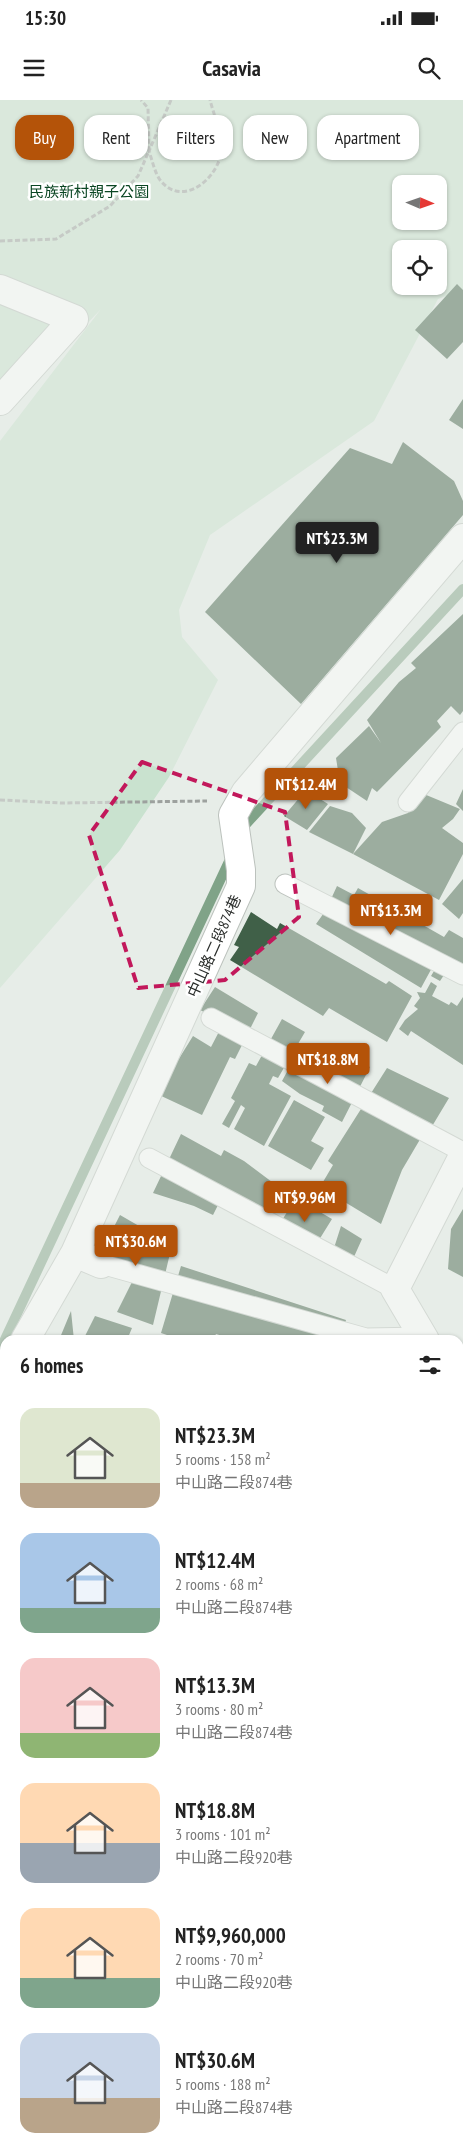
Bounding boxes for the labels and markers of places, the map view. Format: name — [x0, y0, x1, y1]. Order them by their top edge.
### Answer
pin: NT$23.3M — [285, 522, 389, 564]
pin: NT$12.4M — [254, 768, 358, 810]
pin: NT$13.3M — [339, 894, 443, 936]
pin: NT$18.8M — [276, 1042, 380, 1085]
pin: NT$9.96M — [253, 1180, 357, 1223]
pin: NT$30.6M — [84, 1224, 188, 1267]

